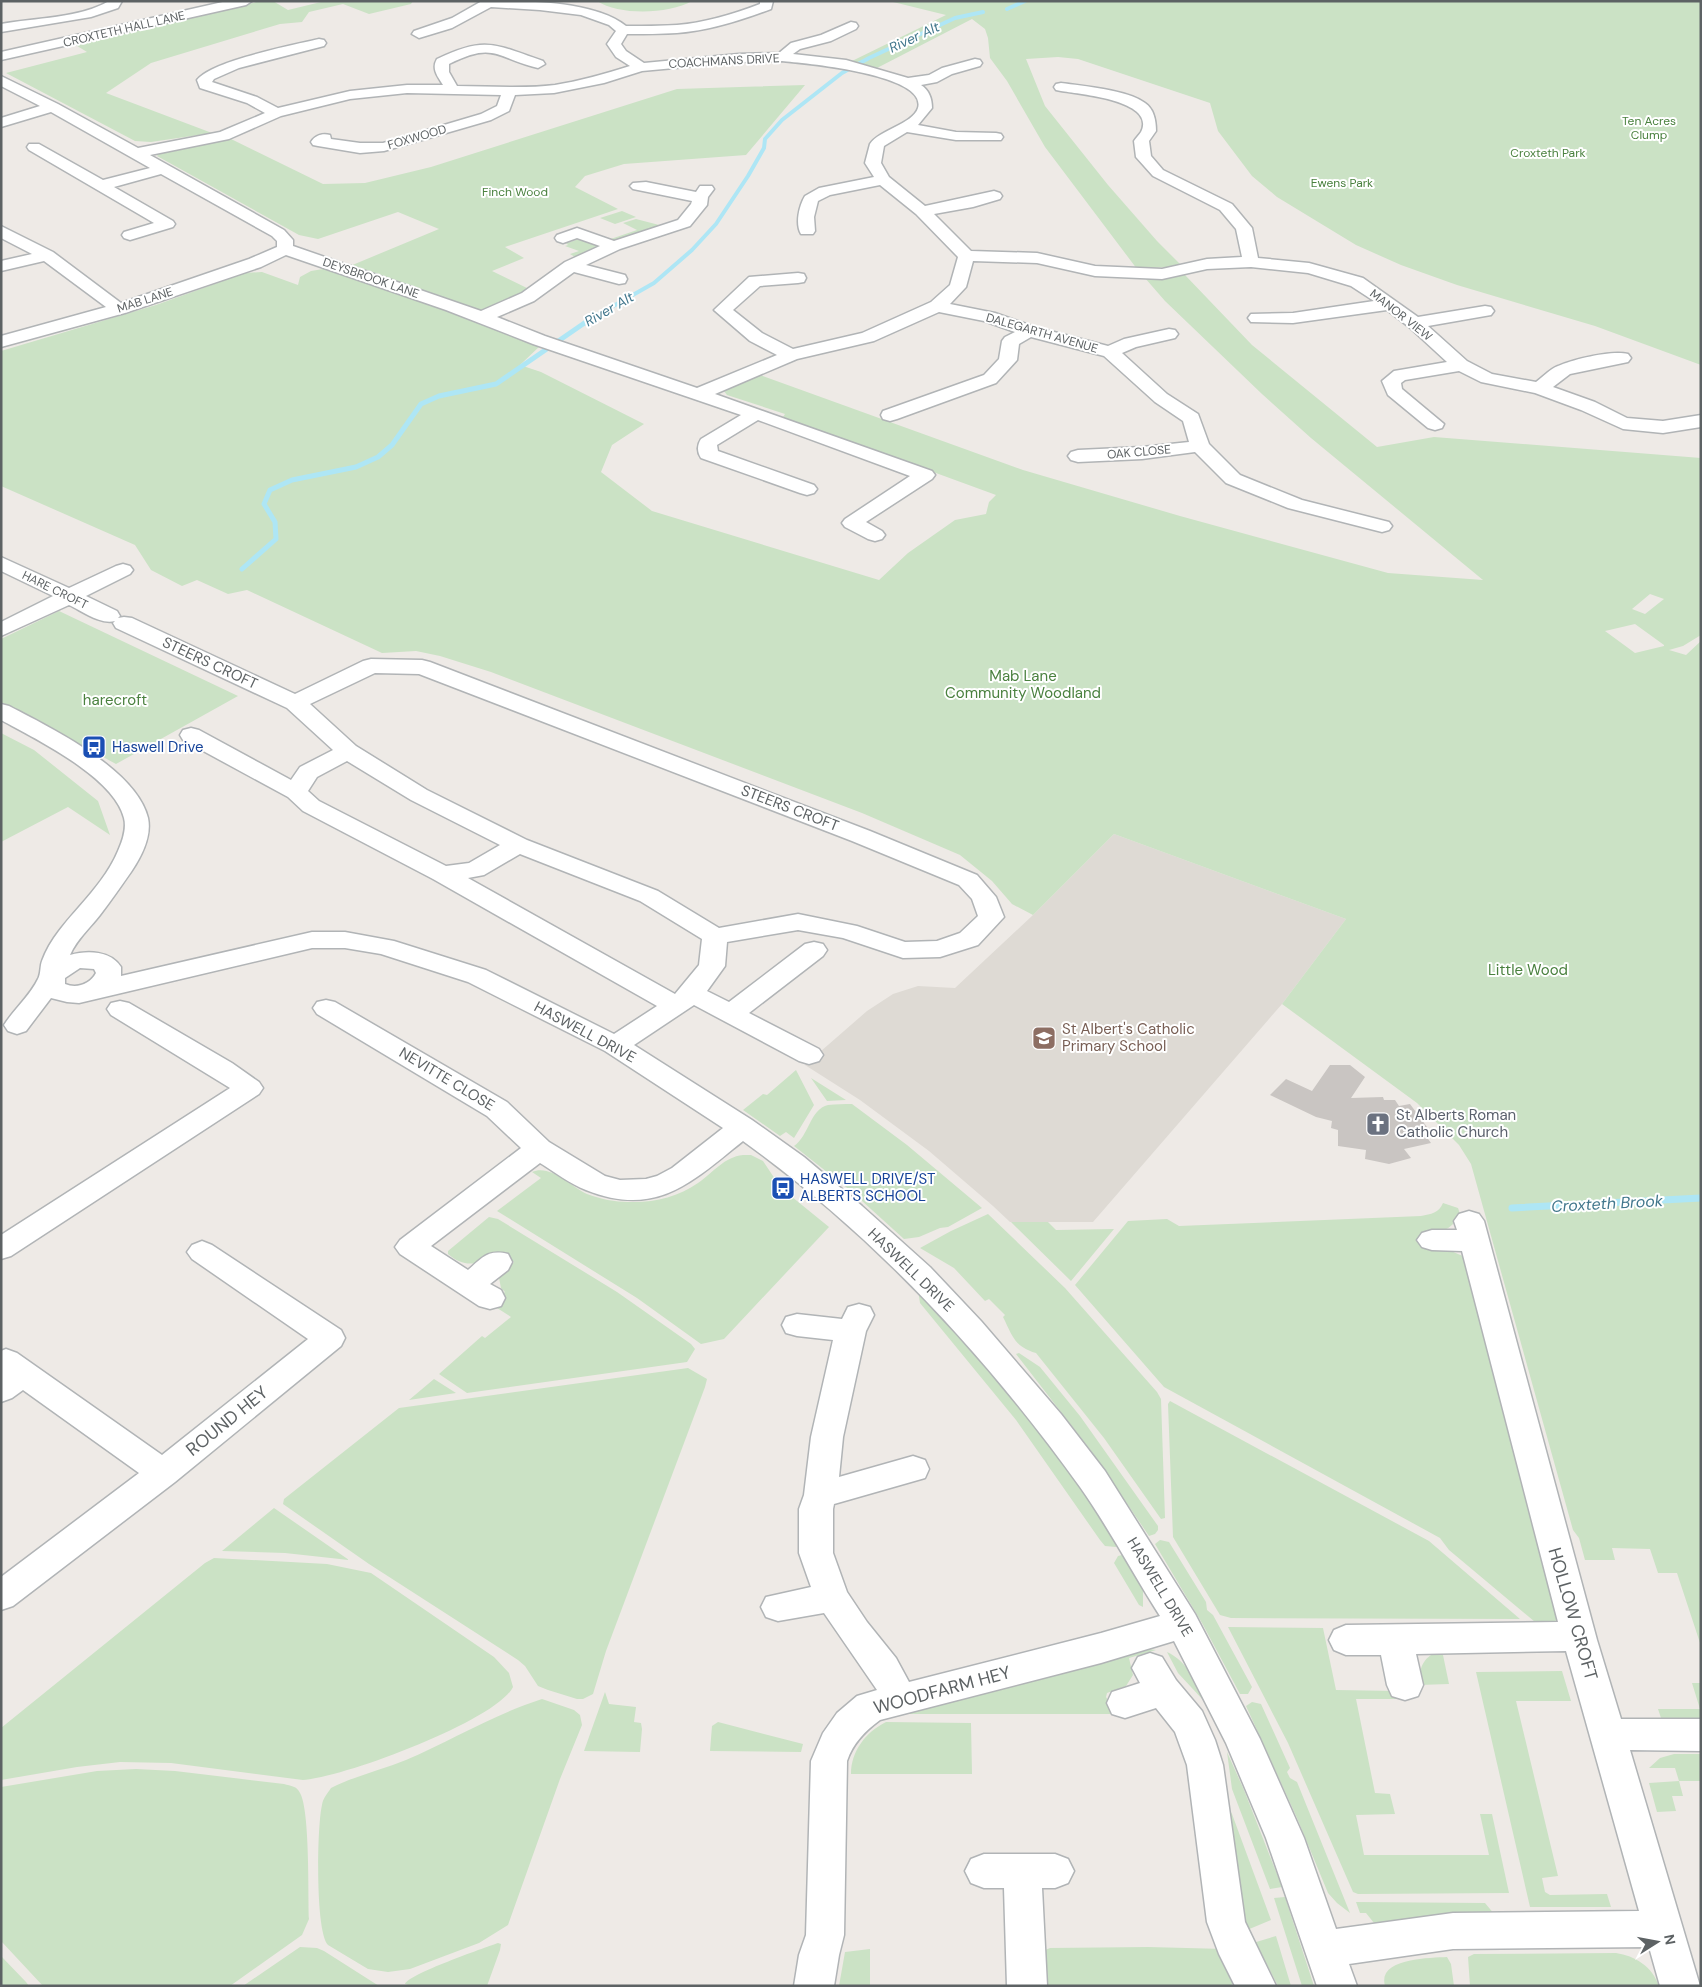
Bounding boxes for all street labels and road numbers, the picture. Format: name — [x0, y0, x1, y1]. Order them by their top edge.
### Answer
street label: CROXTETH HALL LANE — [61, 7, 187, 51]
street label: COACHMANS DRIVE — [668, 50, 780, 72]
street label: FOXWOOD — [386, 121, 448, 153]
street label: DEYSBROOK LANE — [321, 254, 422, 302]
street label: MAB LANE — [115, 283, 175, 317]
street label: MANOR VIEW — [1366, 286, 1436, 345]
street label: DALEGARTH AVENUE — [984, 309, 1100, 357]
street label: OAK CLOSE — [1106, 441, 1172, 463]
street label: HARE CROFT — [19, 567, 91, 613]
street label: STEERS CROFT — [159, 632, 261, 694]
street label: STEERS CROFT — [738, 780, 842, 836]
street label: HASWELL DRIVE — [531, 997, 639, 1067]
street label: NEVITTE CLOSE — [395, 1043, 499, 1115]
street label: HASWELL DRIVE — [864, 1224, 958, 1316]
street label: ROUND HEY — [181, 1380, 273, 1461]
street label: HASWELL DRIVE — [1122, 1534, 1198, 1640]
street label: HOLLOW CROFT — [1543, 1545, 1603, 1683]
street label: WOODFARM HEY — [871, 1660, 1014, 1720]

